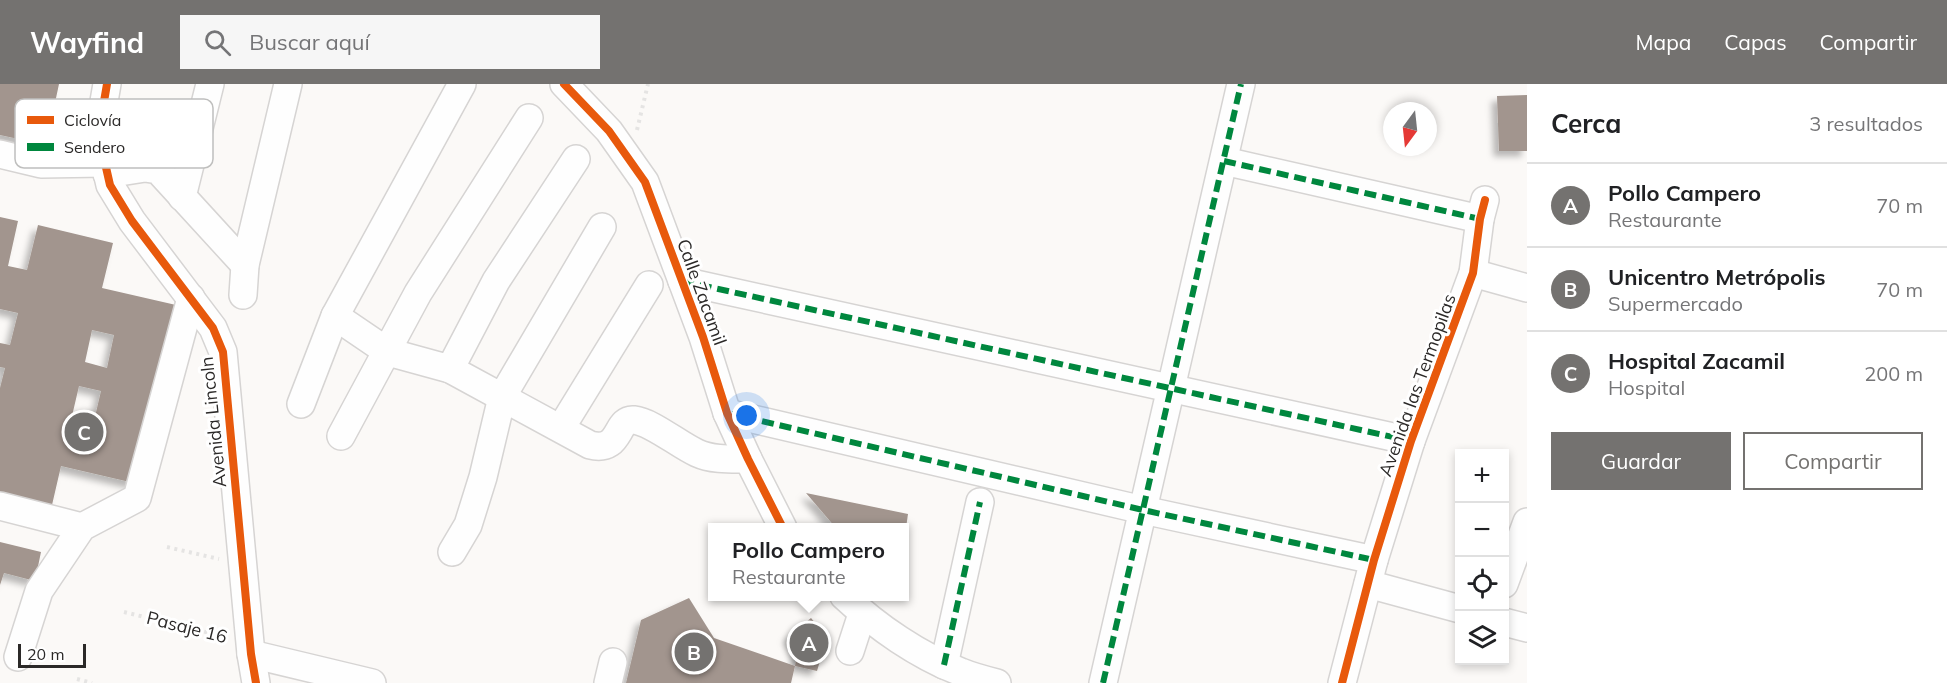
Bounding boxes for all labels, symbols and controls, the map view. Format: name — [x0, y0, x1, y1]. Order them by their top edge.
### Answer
search box — [180, 15, 600, 69]
text: Wayfind — [30, 25, 144, 60]
icon: search — [201, 26, 234, 59]
text: Buscar aquí — [249, 28, 370, 56]
text: Mapa — [1636, 29, 1691, 55]
text: Capas — [1724, 29, 1787, 55]
text: Compartir — [1820, 29, 1917, 55]
legend — [15, 99, 213, 168]
north arrow — [1383, 102, 1437, 156]
text: Cerca — [1551, 107, 1621, 140]
text: Ciclovía — [64, 110, 121, 130]
text: 3 resultados — [1809, 111, 1923, 136]
text: Sendero — [64, 137, 125, 157]
text: Pollo Campero — [1608, 179, 1761, 207]
text: A — [1563, 193, 1578, 218]
text: 70 m — [1876, 193, 1923, 218]
text: Restaurante — [1608, 207, 1722, 232]
street label: Calle Zacamil — [672, 236, 732, 348]
text: Unicentro Metrópolis — [1608, 263, 1826, 291]
text: B — [1564, 277, 1577, 302]
text: 70 m — [1876, 277, 1923, 302]
street label: Avenida las Termopilas — [1373, 290, 1461, 480]
text: Supermercado — [1608, 291, 1743, 316]
text: Hospital Zacamil — [1608, 347, 1785, 375]
street label: Avenida Lincoln — [195, 355, 231, 489]
text: C — [1564, 361, 1577, 386]
text: 200 m — [1864, 361, 1923, 386]
text: Hospital — [1608, 375, 1685, 400]
your location — [732, 401, 761, 430]
pin: C — [64, 410, 104, 454]
button: Guardar — [1551, 432, 1731, 490]
button: Compartir — [1743, 432, 1923, 490]
map controls — [1455, 449, 1509, 665]
button: + — [1455, 449, 1509, 503]
button: − — [1455, 503, 1509, 557]
popup — [708, 523, 909, 601]
text: Pollo Campero — [732, 536, 885, 564]
button: locate — [1455, 557, 1509, 611]
text: Restaurante — [732, 564, 846, 589]
street label: Pasaje 16 — [144, 606, 230, 648]
button: layers — [1455, 611, 1509, 665]
pin: A — [790, 620, 828, 666]
pin: B — [674, 630, 714, 674]
scale bar — [18, 641, 86, 668]
text: 20 m — [27, 644, 64, 664]

